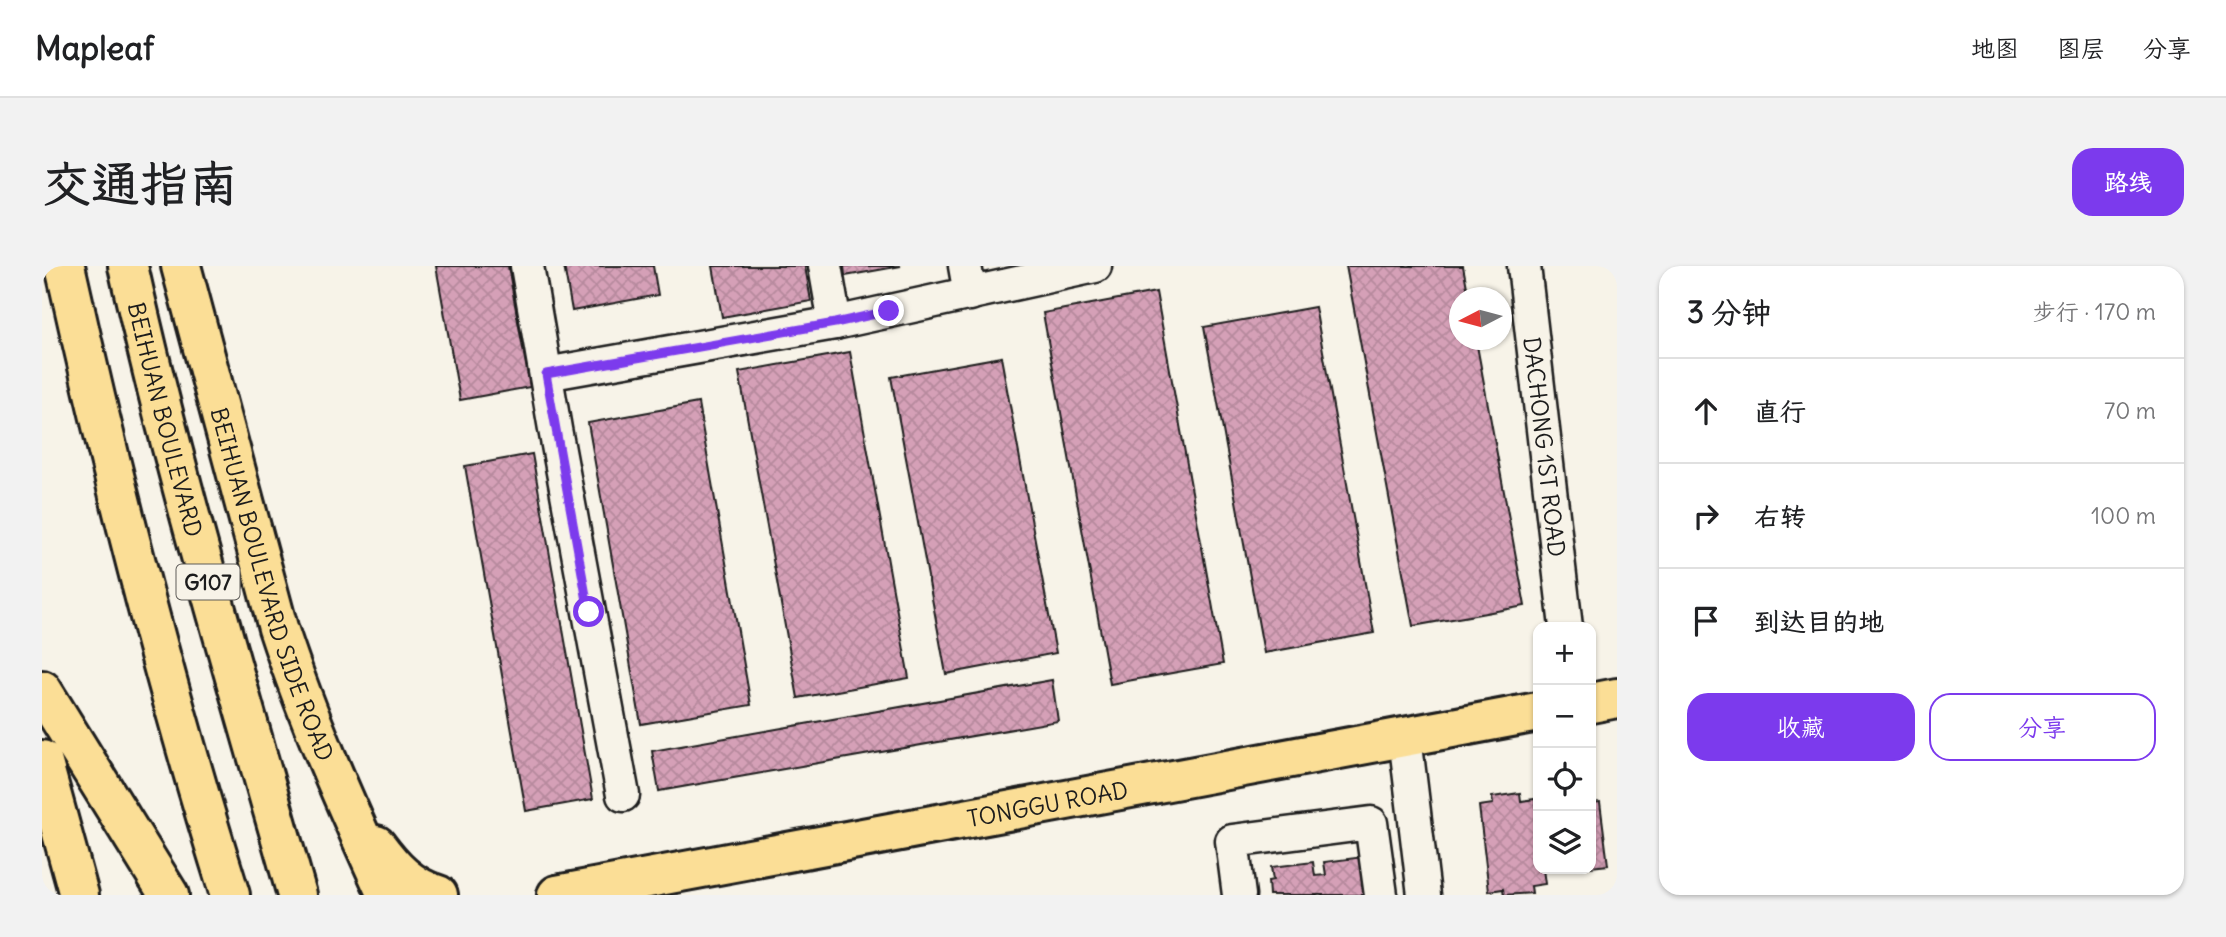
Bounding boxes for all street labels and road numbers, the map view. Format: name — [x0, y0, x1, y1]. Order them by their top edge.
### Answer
street label: BEIHUAN BOULEVARD — [122, 299, 210, 540]
street label: DACHONG 1ST ROAD — [1518, 335, 1572, 558]
street label: BEIHUAN BOULEVARD SIDE ROAD — [205, 404, 341, 765]
road number: G107 — [176, 564, 240, 600]
street label: TONGGU ROAD — [965, 774, 1130, 833]

